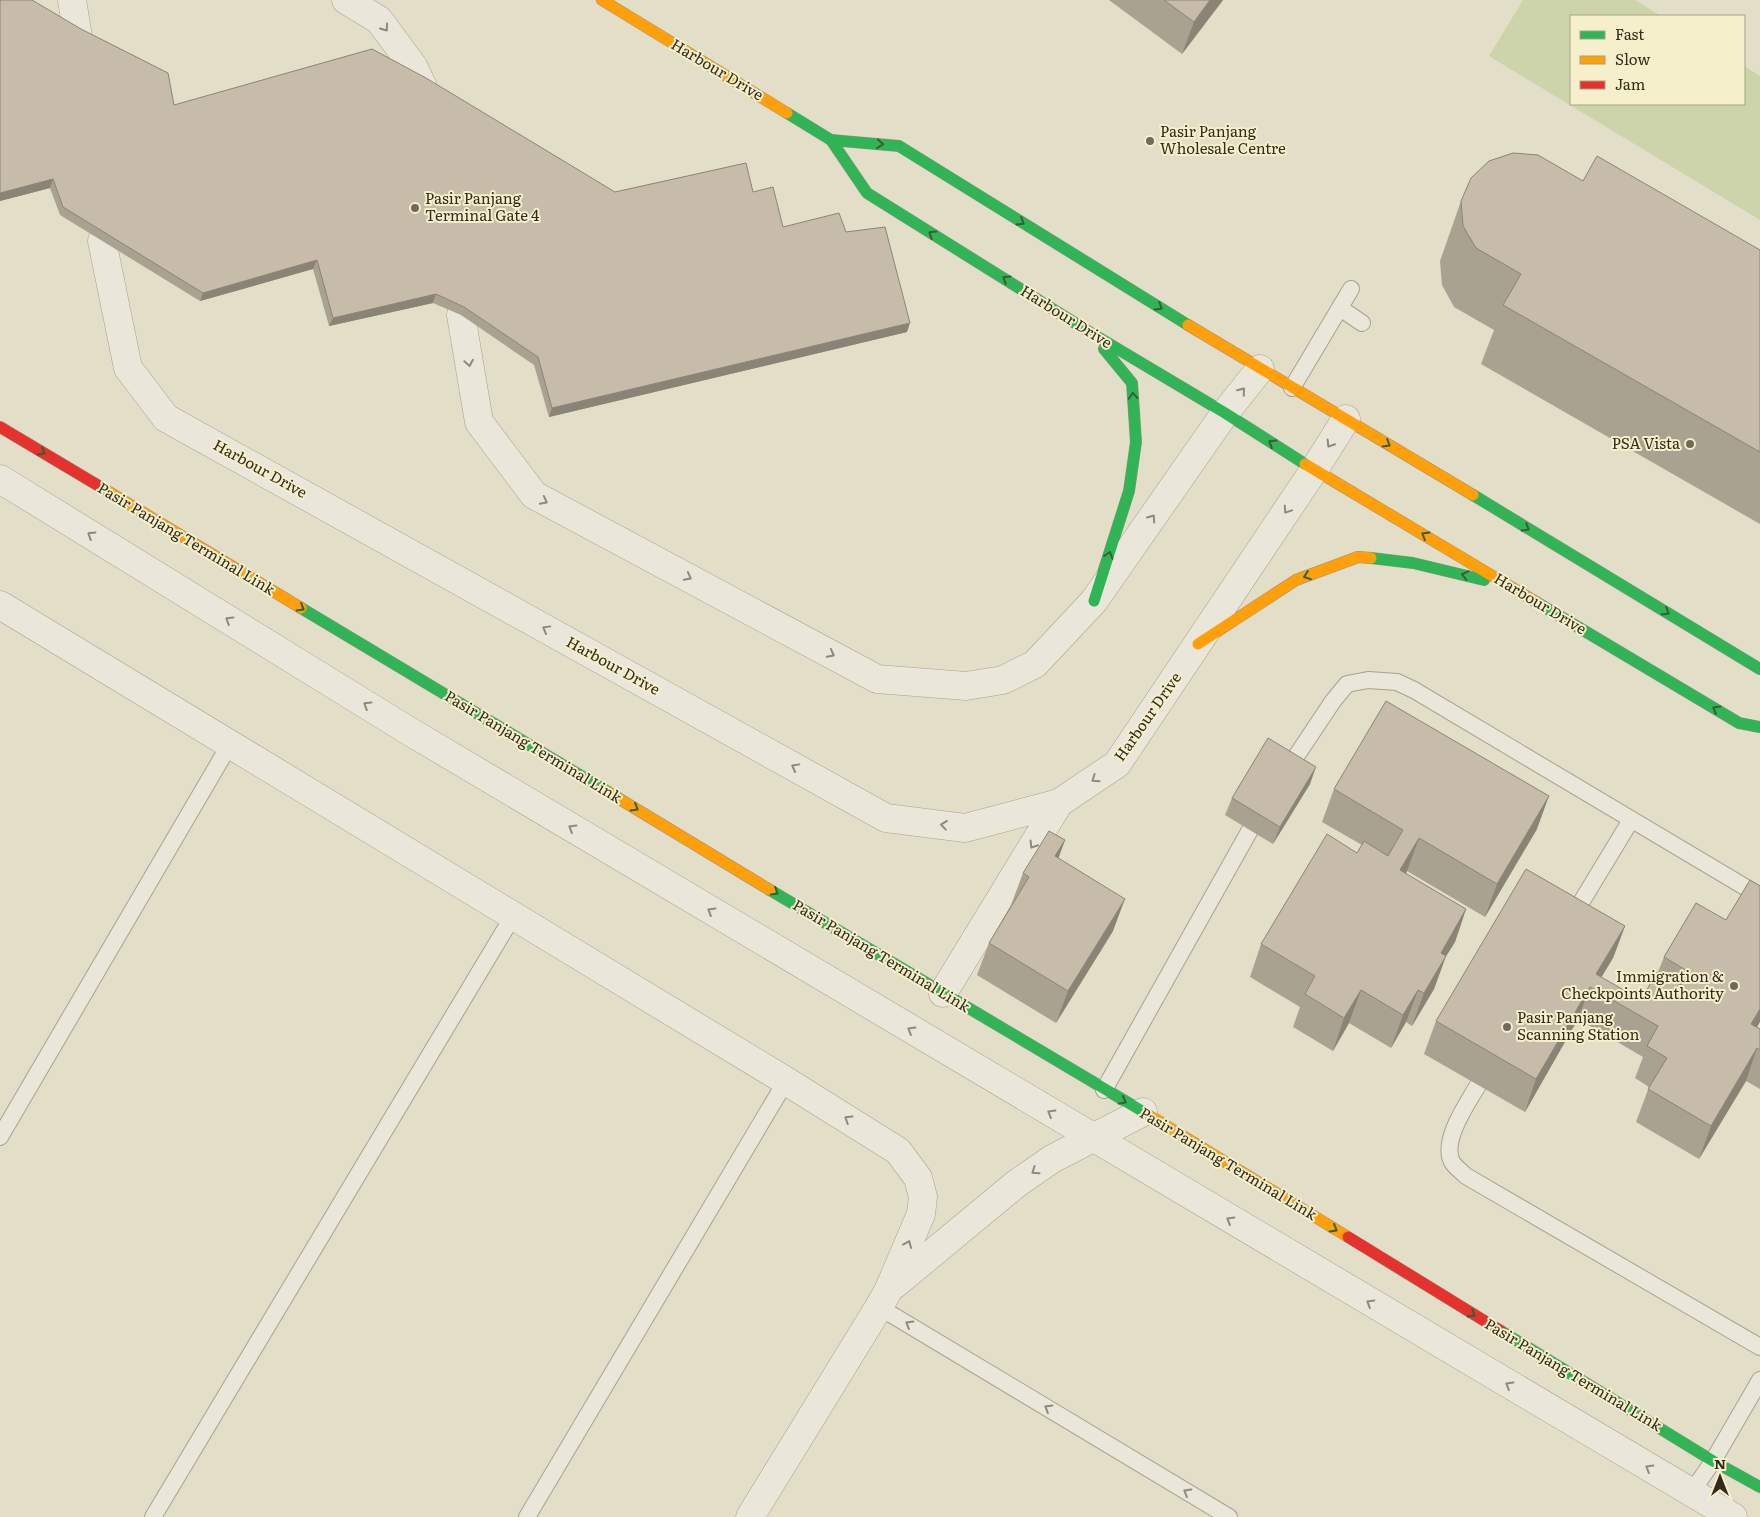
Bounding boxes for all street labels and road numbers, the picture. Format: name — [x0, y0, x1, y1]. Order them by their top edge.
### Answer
street label: Harbour Drive — [667, 32, 769, 105]
street label: Harbour Drive — [1017, 278, 1117, 353]
street label: Harbour Drive — [210, 432, 312, 503]
street label: Pasir Panjang Terminal Link — [94, 476, 280, 600]
street label: Harbour Drive — [1490, 566, 1592, 639]
street label: Harbour Drive — [563, 629, 665, 700]
street label: Harbour Drive — [1107, 667, 1186, 765]
street label: Pasir Panjang Terminal Link — [441, 684, 627, 808]
street label: Pasir Panjang Terminal Link — [789, 893, 975, 1017]
street label: Pasir Panjang Terminal Link — [1136, 1101, 1322, 1225]
street label: Pasir Panjang Terminal Link — [1481, 1312, 1667, 1436]

